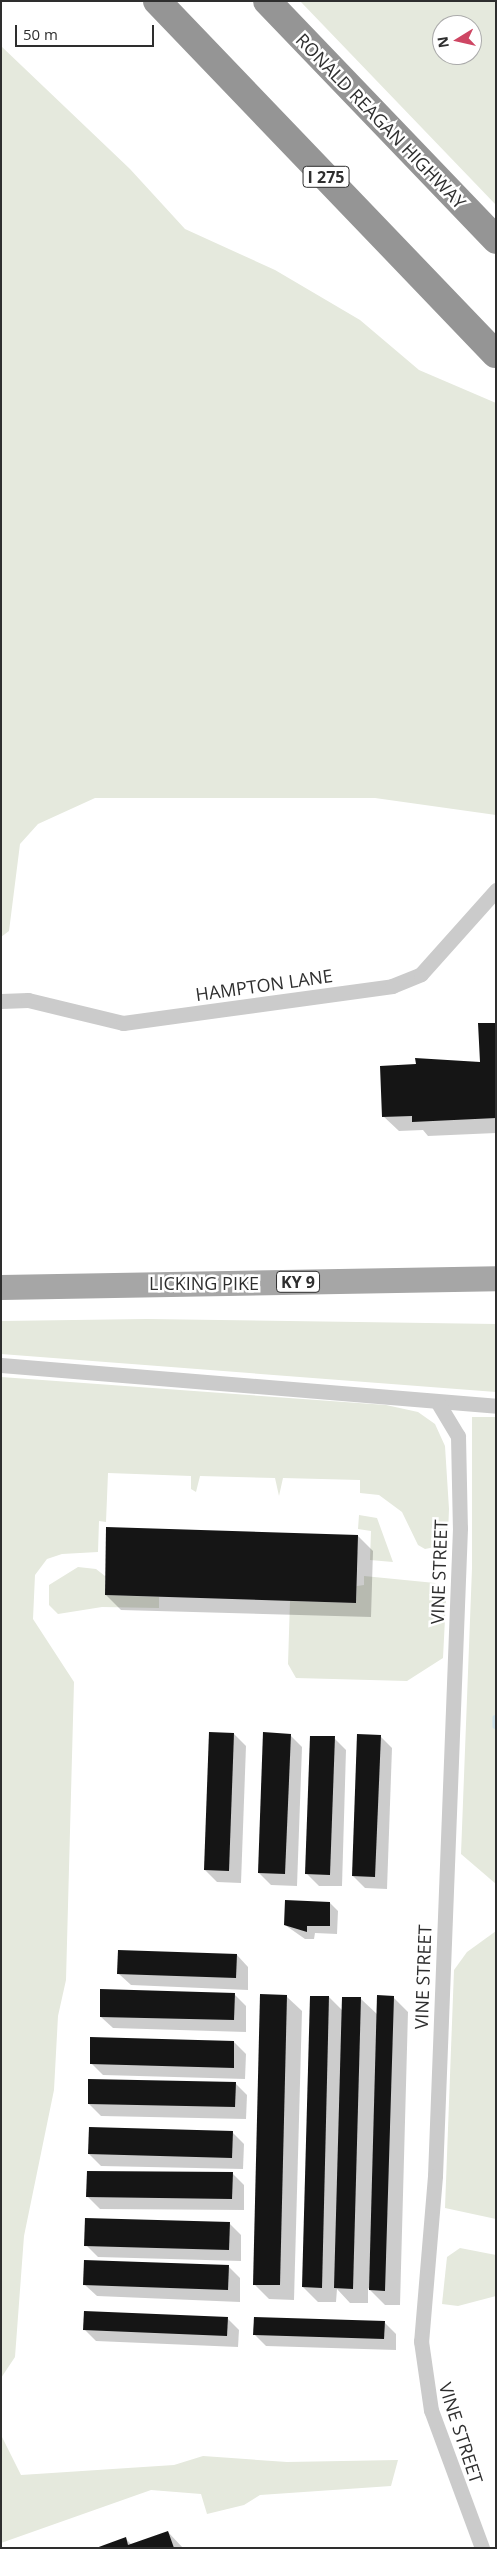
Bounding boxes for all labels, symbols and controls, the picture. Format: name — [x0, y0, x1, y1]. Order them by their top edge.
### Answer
scale bar — [18, 15, 156, 47]
north arrow — [432, 15, 482, 65]
text: 50 m — [23, 24, 58, 44]
street label: RONALD REAGAN HIGHWAY — [292, 29, 470, 213]
road number: I 275 — [302, 163, 350, 190]
street label: HAMPTON LANE — [194, 965, 334, 1005]
road number: KY 9 — [276, 1268, 320, 1295]
street label: LICKING PIKE — [149, 1272, 259, 1294]
street label: VINE STREET — [426, 1519, 452, 1625]
street label: VINE STREET — [410, 1924, 436, 2030]
street label: VINE STREET — [435, 2380, 487, 2486]

